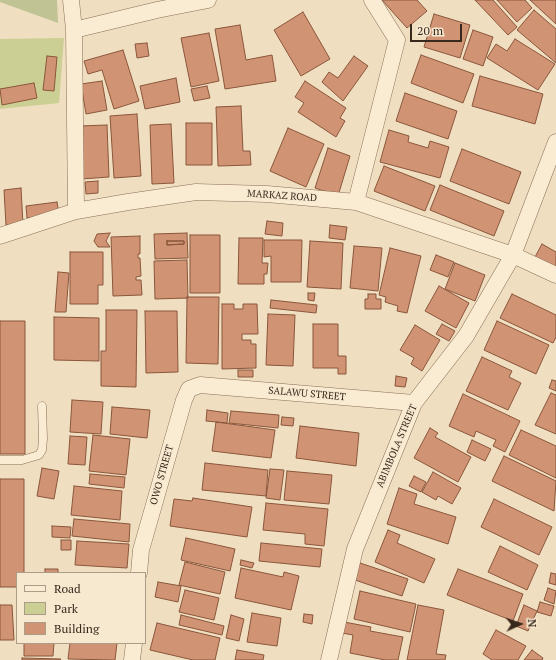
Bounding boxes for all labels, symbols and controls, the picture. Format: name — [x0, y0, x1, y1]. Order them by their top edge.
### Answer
scale bar — [412, 16, 464, 42]
text: 20 m — [417, 23, 443, 38]
street label: MARKAZ ROAD — [247, 188, 317, 204]
street label: SALAWU STREET — [268, 385, 346, 403]
street label: ABIMBOLA STREET — [374, 403, 420, 489]
street label: OWO STREET — [148, 444, 176, 506]
legend — [16, 572, 146, 644]
text: Road — [54, 581, 81, 596]
text: Park — [54, 601, 78, 616]
north arrow — [500, 604, 540, 644]
text: N — [525, 619, 539, 628]
text: Building — [54, 621, 99, 636]

